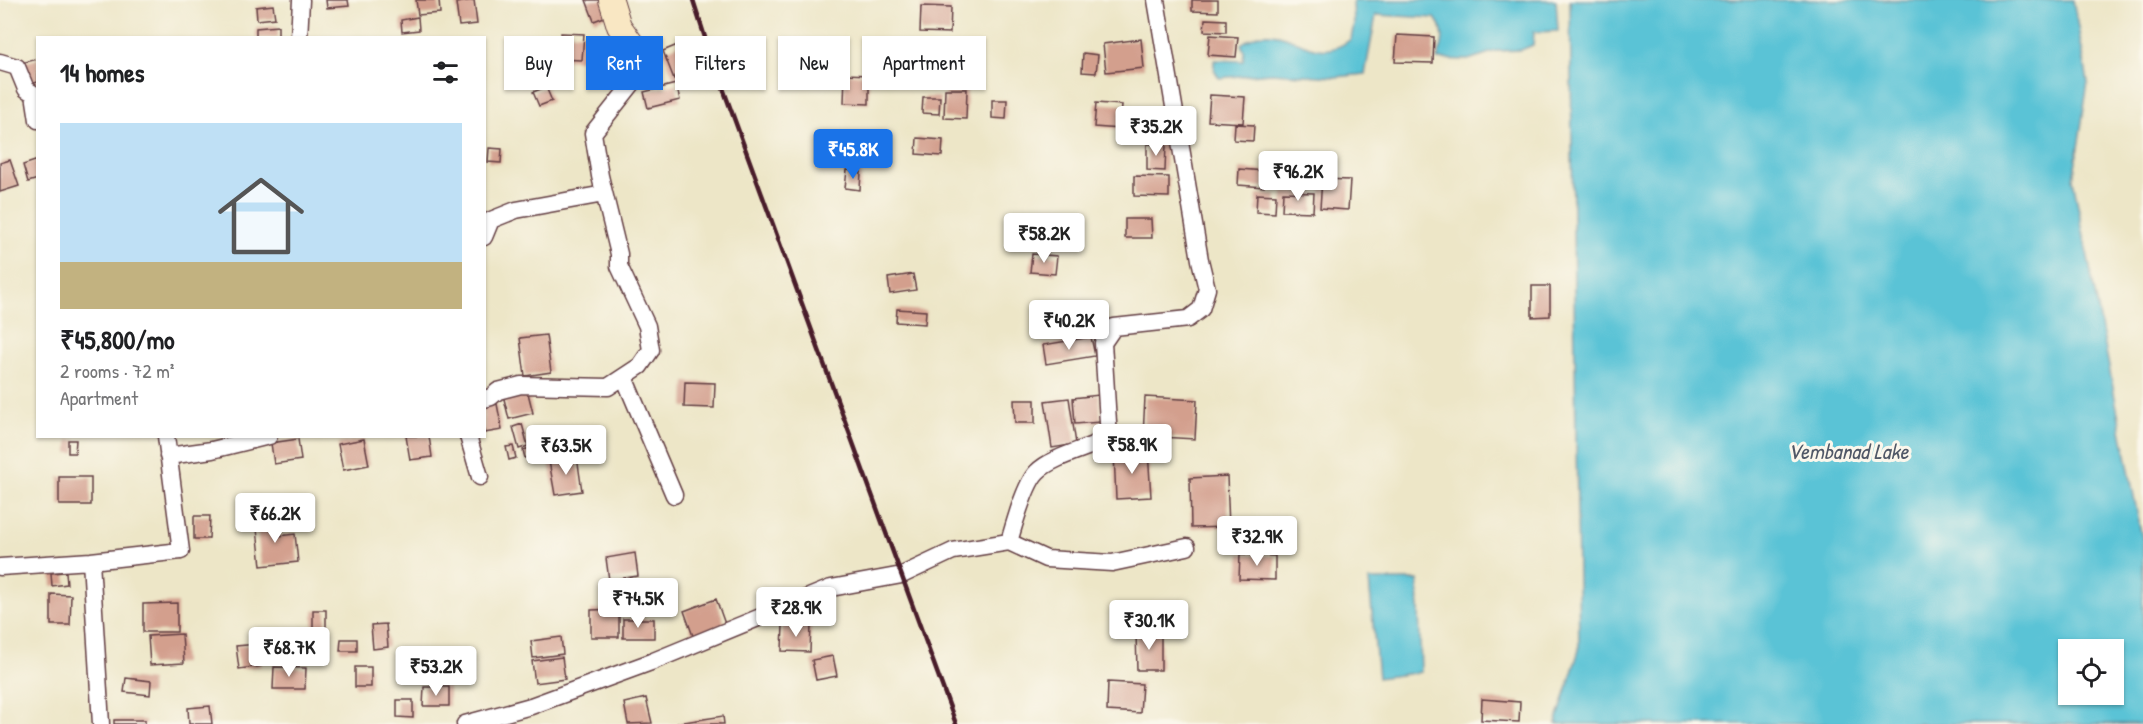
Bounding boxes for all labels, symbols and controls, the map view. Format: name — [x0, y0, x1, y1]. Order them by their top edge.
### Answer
chip: Buy — [504, 36, 574, 90]
chip: Rent — [586, 36, 663, 90]
chip: Filters — [675, 36, 766, 90]
chip: New — [778, 36, 850, 90]
chip: Apartment — [862, 36, 986, 90]
text: 14 homes — [60, 55, 145, 90]
icon: filters — [429, 56, 462, 89]
pin: ₹35.2K — [1107, 106, 1205, 157]
text: ₹35.2K — [1130, 112, 1182, 139]
pin: ₹45.8K — [804, 129, 902, 180]
text: ₹45.8K — [828, 135, 878, 162]
pin: ₹96.2K — [1249, 151, 1347, 202]
text: ₹96.2K — [1273, 157, 1323, 184]
icon: home — [207, 162, 315, 270]
pin: ₹58.2K — [995, 213, 1093, 264]
text: ₹58.2K — [1018, 219, 1070, 246]
pin: ₹40.2K — [1020, 300, 1118, 351]
text: ₹40.2K — [1043, 306, 1095, 333]
text: ₹45,800/mo — [60, 322, 175, 357]
text: 2 rooms · 72 m² — [60, 357, 174, 384]
text: Apartment — [60, 384, 138, 411]
pin: ₹58.9K — [1083, 424, 1181, 475]
pin: ₹63.5K — [517, 425, 615, 476]
text: ₹58.9K — [1107, 430, 1157, 457]
text: ₹63.5K — [540, 431, 592, 458]
water label: Vembanad Lake — [1788, 436, 1910, 466]
pin: ₹66.2K — [226, 493, 324, 544]
text: ₹66.2K — [249, 499, 301, 526]
pin: ₹32.9K — [1208, 516, 1306, 567]
text: ₹32.9K — [1231, 522, 1283, 549]
pin: ₹74.5K — [589, 578, 687, 629]
text: ₹74.5K — [612, 584, 664, 611]
pin: ₹28.9K — [747, 587, 845, 638]
text: ₹28.9K — [770, 593, 822, 620]
pin: ₹30.1K — [1100, 600, 1198, 651]
text: ₹30.1K — [1123, 606, 1175, 633]
pin: ₹68.7K — [240, 627, 338, 678]
text: ₹68.7K — [263, 633, 315, 660]
map controls — [2058, 639, 2124, 705]
button: locate — [2058, 639, 2124, 705]
pin: ₹53.2K — [387, 646, 485, 697]
text: ₹53.2K — [410, 652, 462, 679]

